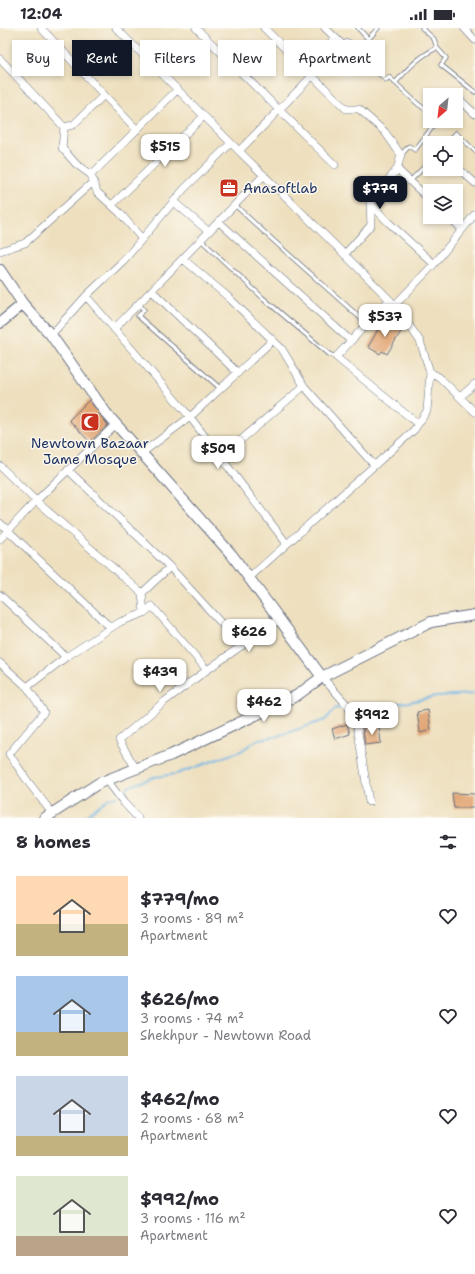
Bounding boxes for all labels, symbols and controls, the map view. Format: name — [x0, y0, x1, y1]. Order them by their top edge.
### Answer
text: 12:04 — [20, 4, 62, 24]
chip: Buy — [12, 40, 64, 76]
chip: Rent — [72, 40, 132, 76]
chip: Filters — [140, 40, 210, 76]
chip: New — [218, 40, 276, 76]
chip: Apartment — [284, 40, 385, 76]
north arrow — [423, 88, 463, 128]
map controls — [423, 88, 463, 224]
pin: $515 — [141, 134, 189, 168]
button: locate — [423, 136, 463, 176]
text: $515 — [150, 138, 180, 155]
pin: $779 — [356, 176, 404, 210]
office icon: Anasoftlab — [218, 177, 240, 199]
place label: Anasoftlab — [243, 179, 317, 197]
text: $779 — [362, 180, 398, 197]
button: layers — [423, 184, 463, 224]
pin: $537 — [361, 304, 409, 338]
text: $537 — [368, 308, 402, 325]
mosque icon: Newtown Bazaar Jame Mosque — [79, 411, 101, 433]
place label: Newtown Bazaar Jame Mosque — [31, 434, 150, 468]
pin: $509 — [194, 436, 242, 470]
text: $509 — [200, 440, 236, 457]
pin: $626 — [225, 619, 273, 653]
text: $626 — [231, 623, 267, 640]
pin: $439 — [136, 659, 184, 693]
text: $439 — [142, 663, 178, 680]
pin: $462 — [240, 689, 288, 723]
text: $462 — [246, 693, 282, 710]
pin: $992 — [348, 702, 396, 736]
text: $992 — [354, 706, 390, 723]
text: 8 homes — [16, 831, 91, 853]
icon: filters — [437, 831, 459, 853]
text: $779/mo — [140, 888, 219, 910]
icon: home — [48, 892, 96, 940]
icon: heart — [437, 905, 459, 927]
text: 3 rooms · 89 m² — [140, 910, 244, 927]
text: Apartment — [140, 927, 208, 944]
text: $626/mo — [140, 988, 219, 1010]
icon: home — [48, 992, 96, 1040]
icon: heart — [437, 1005, 459, 1027]
text: 3 rooms · 74 m² — [140, 1010, 244, 1027]
text: Shekhpur - Newtown Road — [140, 1027, 311, 1044]
text: $462/mo — [140, 1088, 219, 1110]
icon: home — [48, 1092, 96, 1140]
icon: heart — [437, 1105, 459, 1127]
text: 2 rooms · 68 m² — [140, 1110, 244, 1127]
text: Apartment — [140, 1127, 208, 1144]
text: $992/mo — [140, 1188, 219, 1210]
icon: home — [48, 1192, 96, 1240]
icon: heart — [437, 1205, 459, 1227]
text: 3 rooms · 116 m² — [140, 1210, 246, 1227]
text: Apartment — [140, 1227, 208, 1244]

